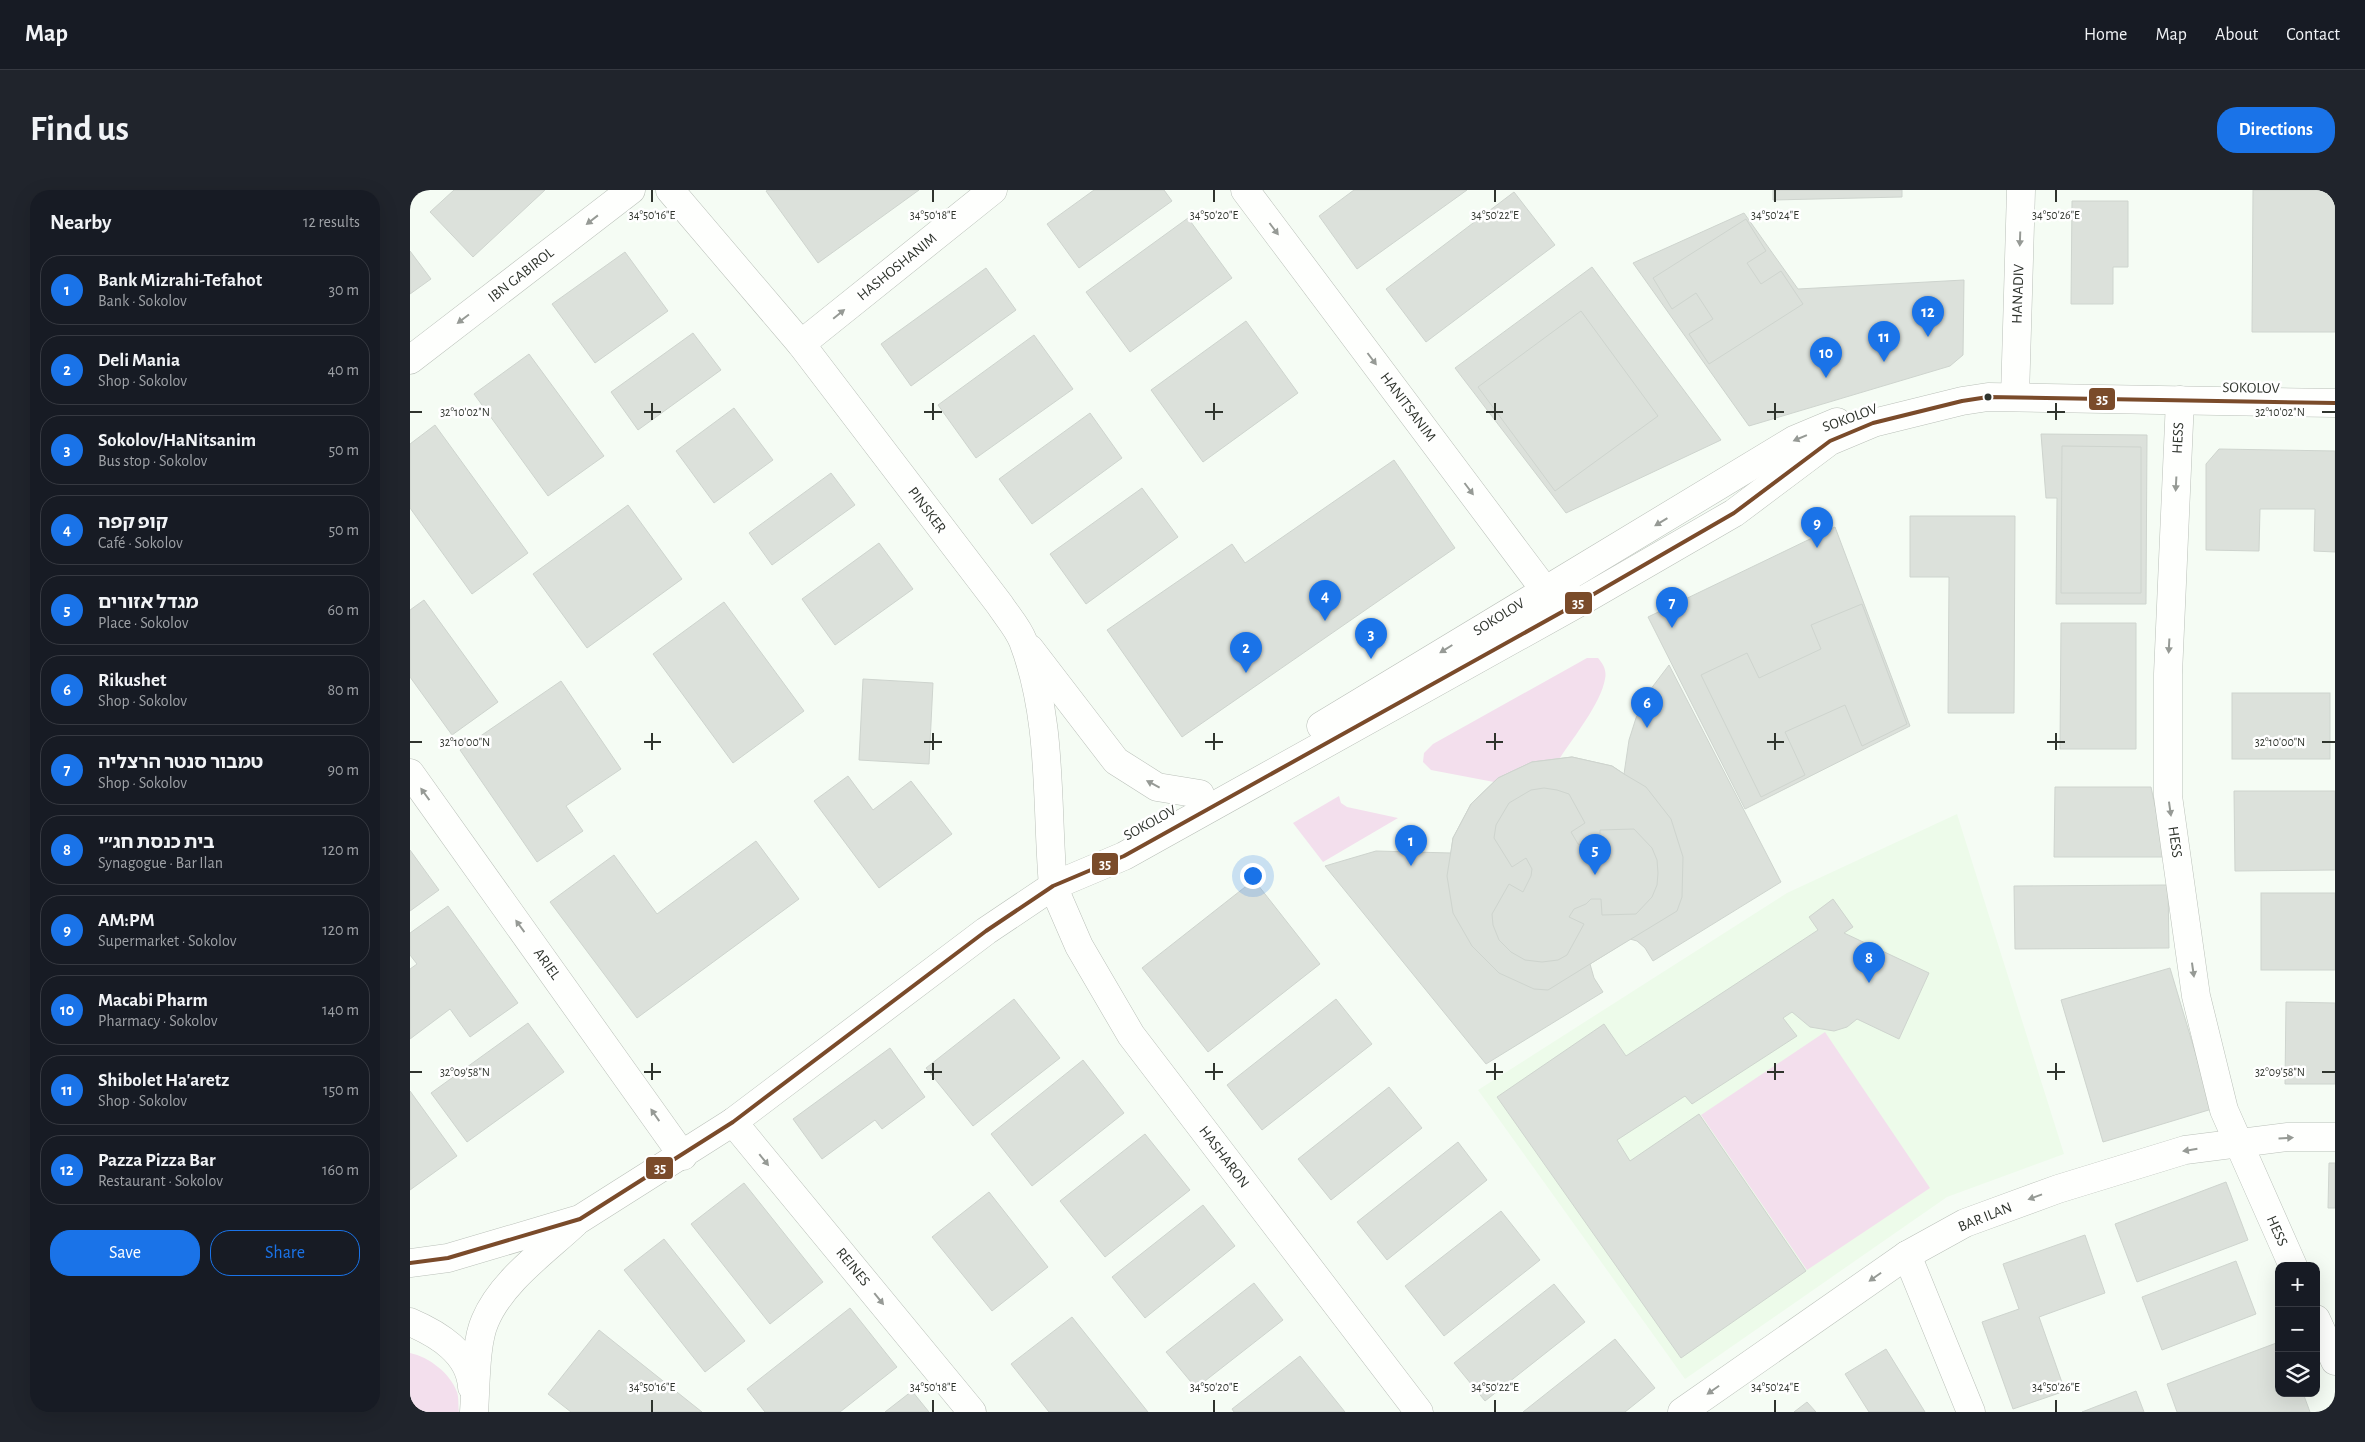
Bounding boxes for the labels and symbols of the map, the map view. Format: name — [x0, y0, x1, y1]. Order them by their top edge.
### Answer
text: 34°50'16"E — [629, 209, 675, 221]
text: 34°50'18"E — [910, 209, 956, 221]
text: 34°50'20"E — [1190, 209, 1238, 221]
text: 34°50'22"E — [1471, 209, 1519, 221]
text: 34°50'24"E — [1751, 209, 1799, 221]
text: 34°50'26"E — [2032, 209, 2080, 221]
one-way arrow — [586, 214, 599, 225]
one-way arrow — [1269, 222, 1279, 236]
street label: HASHOSHANIM — [854, 230, 940, 304]
one-way arrow — [2016, 231, 2024, 247]
street label: IBN GABIROL — [485, 244, 557, 305]
street label: HANADIV — [2009, 263, 2027, 324]
pin: 12 — [1912, 296, 1944, 337]
one-way arrow — [832, 308, 845, 319]
one-way arrow — [456, 314, 470, 324]
pin: 11 — [1868, 321, 1900, 362]
pin: 10 — [1810, 337, 1842, 378]
one-way arrow — [1366, 352, 1377, 365]
street label: HANITSANIM — [1377, 370, 1439, 444]
street label: SOKOLOV — [2222, 380, 2280, 396]
line badge: 35 — [2088, 387, 2116, 411]
unlabelled marker — [1983, 392, 1993, 402]
text: 35 — [2096, 393, 2108, 407]
street label: SOKOLOV — [1820, 401, 1880, 435]
text: 32°10'02"N — [440, 406, 490, 418]
text: 32°10'02"N — [2255, 406, 2305, 418]
street label: HESS — [2170, 422, 2186, 454]
one-way arrow — [1793, 434, 1807, 442]
one-way arrow — [2172, 476, 2180, 492]
one-way arrow — [1464, 482, 1474, 496]
street label: PINSKER — [905, 484, 949, 536]
pin: 9 — [1801, 507, 1833, 548]
one-way arrow — [1655, 517, 1668, 526]
pin: 4 — [1309, 580, 1341, 621]
pin: 7 — [1656, 587, 1688, 628]
line badge: 35 — [1564, 591, 1593, 615]
street label: SOKOLOV — [1471, 595, 1528, 639]
text: 35 — [1572, 597, 1584, 611]
pin: 3 — [1355, 618, 1387, 659]
pin: 2 — [1230, 632, 1262, 673]
one-way arrow — [2164, 639, 2172, 655]
one-way arrow — [1440, 645, 1453, 654]
pin: 6 — [1631, 687, 1663, 728]
text: 32°10'00"N — [440, 736, 490, 748]
text: 32°10'00"N — [2255, 736, 2305, 748]
one-way arrow — [1146, 780, 1161, 788]
one-way arrow — [420, 787, 430, 801]
one-way arrow — [2166, 801, 2174, 817]
street label: SOKOLOV — [1121, 802, 1179, 843]
pin: 1 — [1395, 825, 1427, 866]
street label: HESS — [2165, 825, 2185, 859]
pin: 5 — [1579, 834, 1611, 875]
line badge: 35 — [1091, 852, 1119, 876]
text: 35 — [1099, 858, 1111, 872]
your location — [1240, 863, 1266, 889]
one-way arrow — [515, 919, 525, 933]
pin: 8 — [1853, 942, 1885, 983]
street label: ARIEL — [531, 946, 564, 983]
one-way arrow — [2189, 962, 2197, 978]
text: 32°09'58"N — [440, 1066, 490, 1078]
text: 32°09'58"N — [2255, 1066, 2305, 1078]
one-way arrow — [650, 1109, 660, 1122]
street label: HASHARON — [1196, 1123, 1252, 1191]
one-way arrow — [2279, 1134, 2295, 1142]
one-way arrow — [2182, 1146, 2198, 1154]
one-way arrow — [759, 1153, 770, 1166]
line badge: 35 — [645, 1156, 674, 1180]
text: 35 — [654, 1162, 666, 1176]
one-way arrow — [2027, 1194, 2042, 1201]
street label: BAR ILAN — [1956, 1199, 2014, 1235]
street label: HESS — [2264, 1213, 2290, 1249]
street label: REINES — [833, 1245, 873, 1289]
one-way arrow — [1868, 1272, 1881, 1282]
one-way arrow — [873, 1292, 884, 1305]
text: 34°50'16"E — [629, 1381, 675, 1393]
text: 34°50'18"E — [910, 1381, 956, 1393]
text: 34°50'20"E — [1190, 1381, 1238, 1393]
text: 34°50'22"E — [1471, 1381, 1519, 1393]
text: 34°50'24"E — [1751, 1381, 1799, 1393]
text: 34°50'26"E — [2032, 1381, 2080, 1393]
one-way arrow — [1706, 1385, 1719, 1395]

